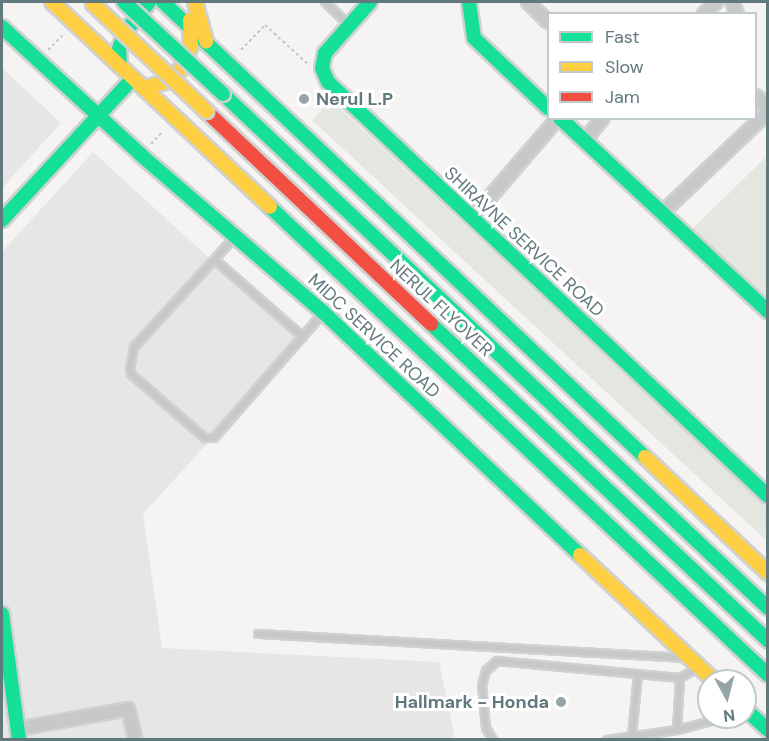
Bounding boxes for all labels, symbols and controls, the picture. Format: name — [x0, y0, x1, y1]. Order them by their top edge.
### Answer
legend — [547, 12, 757, 120]
text: Fast — [605, 25, 640, 49]
text: Slow — [605, 55, 644, 79]
text: Jam — [605, 85, 640, 109]
place label: Nerul L.P — [316, 88, 393, 110]
marker: Nerul L.P — [297, 92, 311, 106]
street label: SHIRAVNE SERVICE ROAD — [440, 162, 608, 322]
street label: NERUL FLYOVER — [385, 255, 497, 361]
street label: MIDC SERVICE ROAD — [304, 269, 444, 403]
north arrow — [697, 669, 757, 729]
place label: Hallmark - Honda — [395, 691, 549, 713]
marker: Hallmark - Honda — [554, 695, 568, 709]
text: N — [722, 704, 736, 727]

